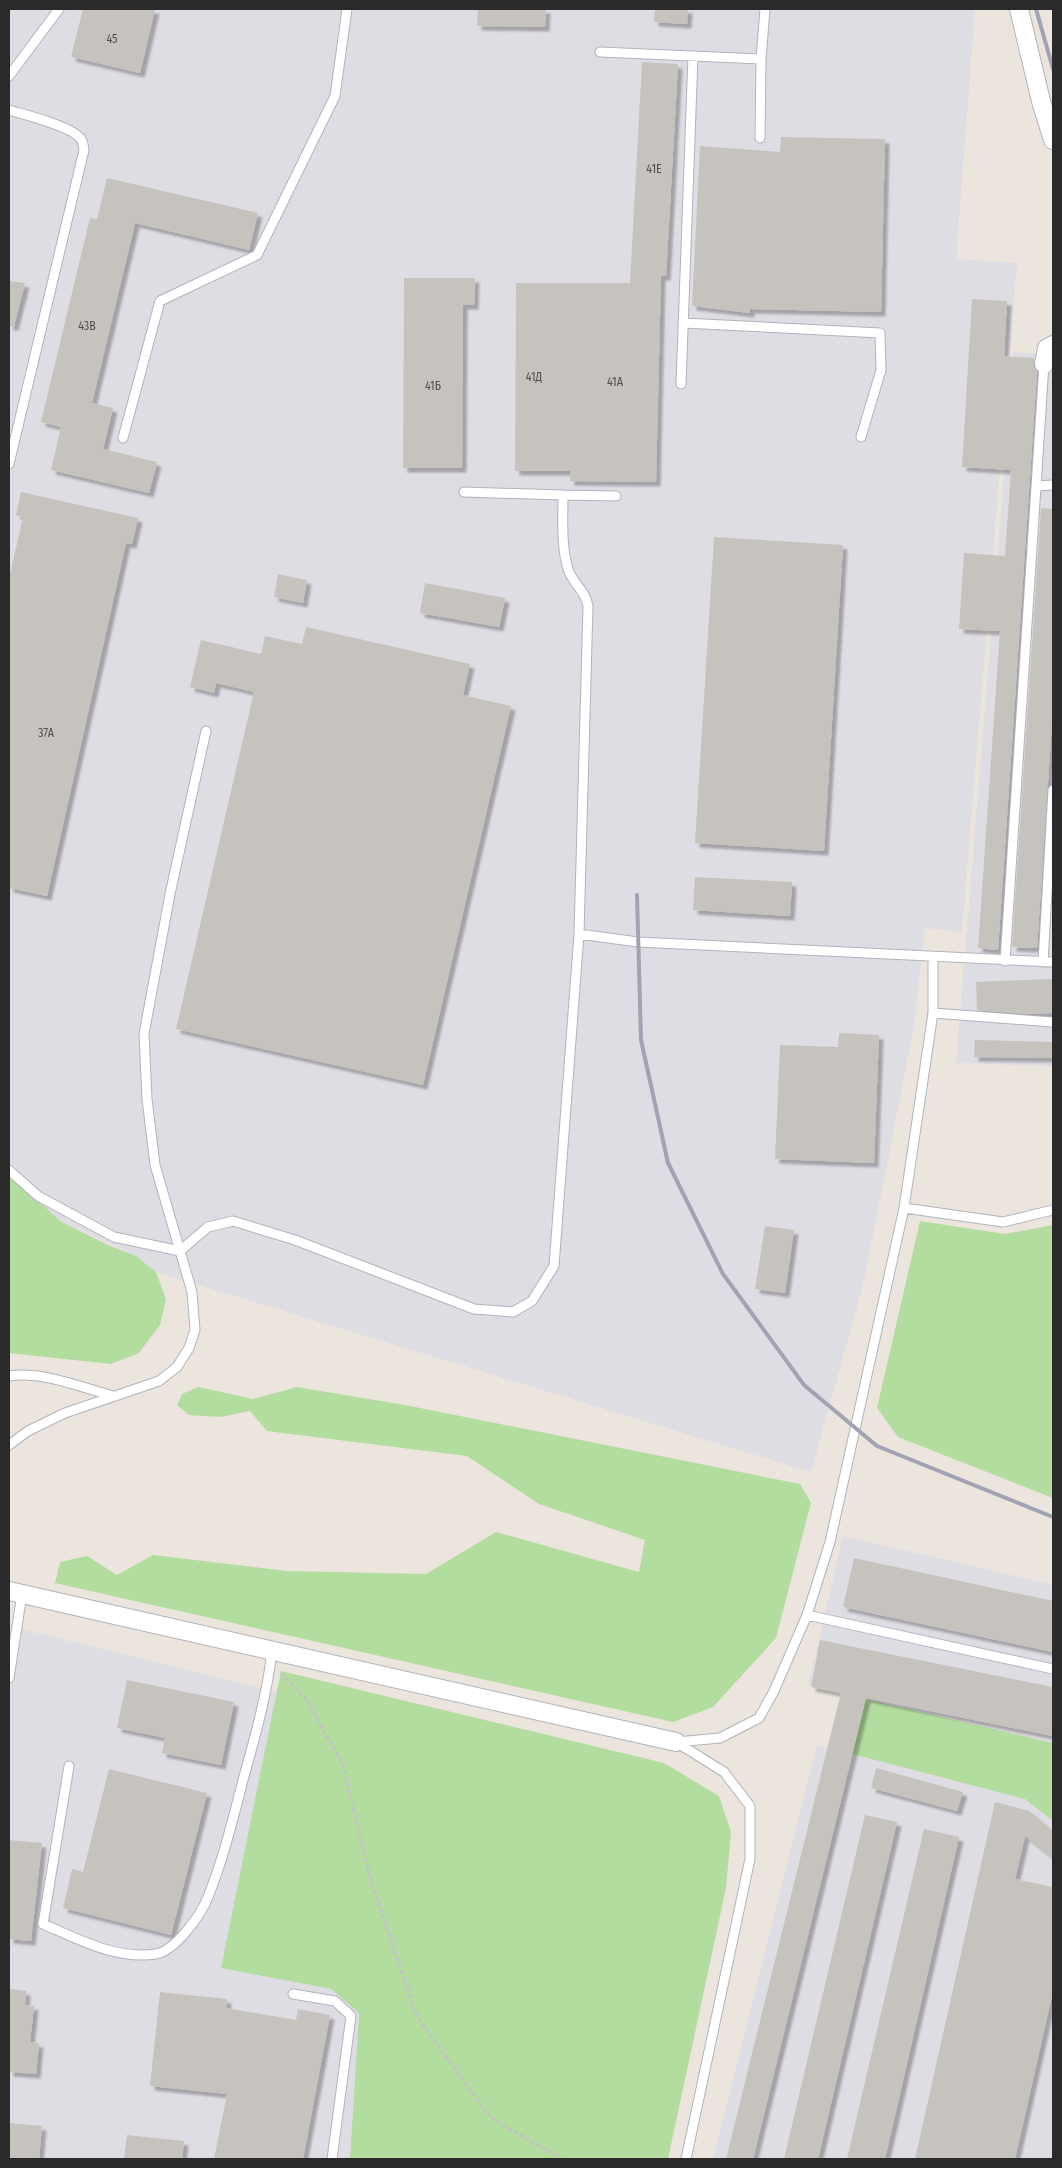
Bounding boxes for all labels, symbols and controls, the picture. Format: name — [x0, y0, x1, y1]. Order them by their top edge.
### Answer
house number: 45 — [106, 32, 118, 46]
house number: 41Е — [646, 162, 662, 176]
house number: 43В — [78, 319, 96, 333]
house number: 41Д — [526, 370, 543, 384]
house number: 41А — [607, 375, 624, 389]
house number: 41Б — [425, 379, 441, 393]
house number: 37А — [38, 726, 55, 740]

